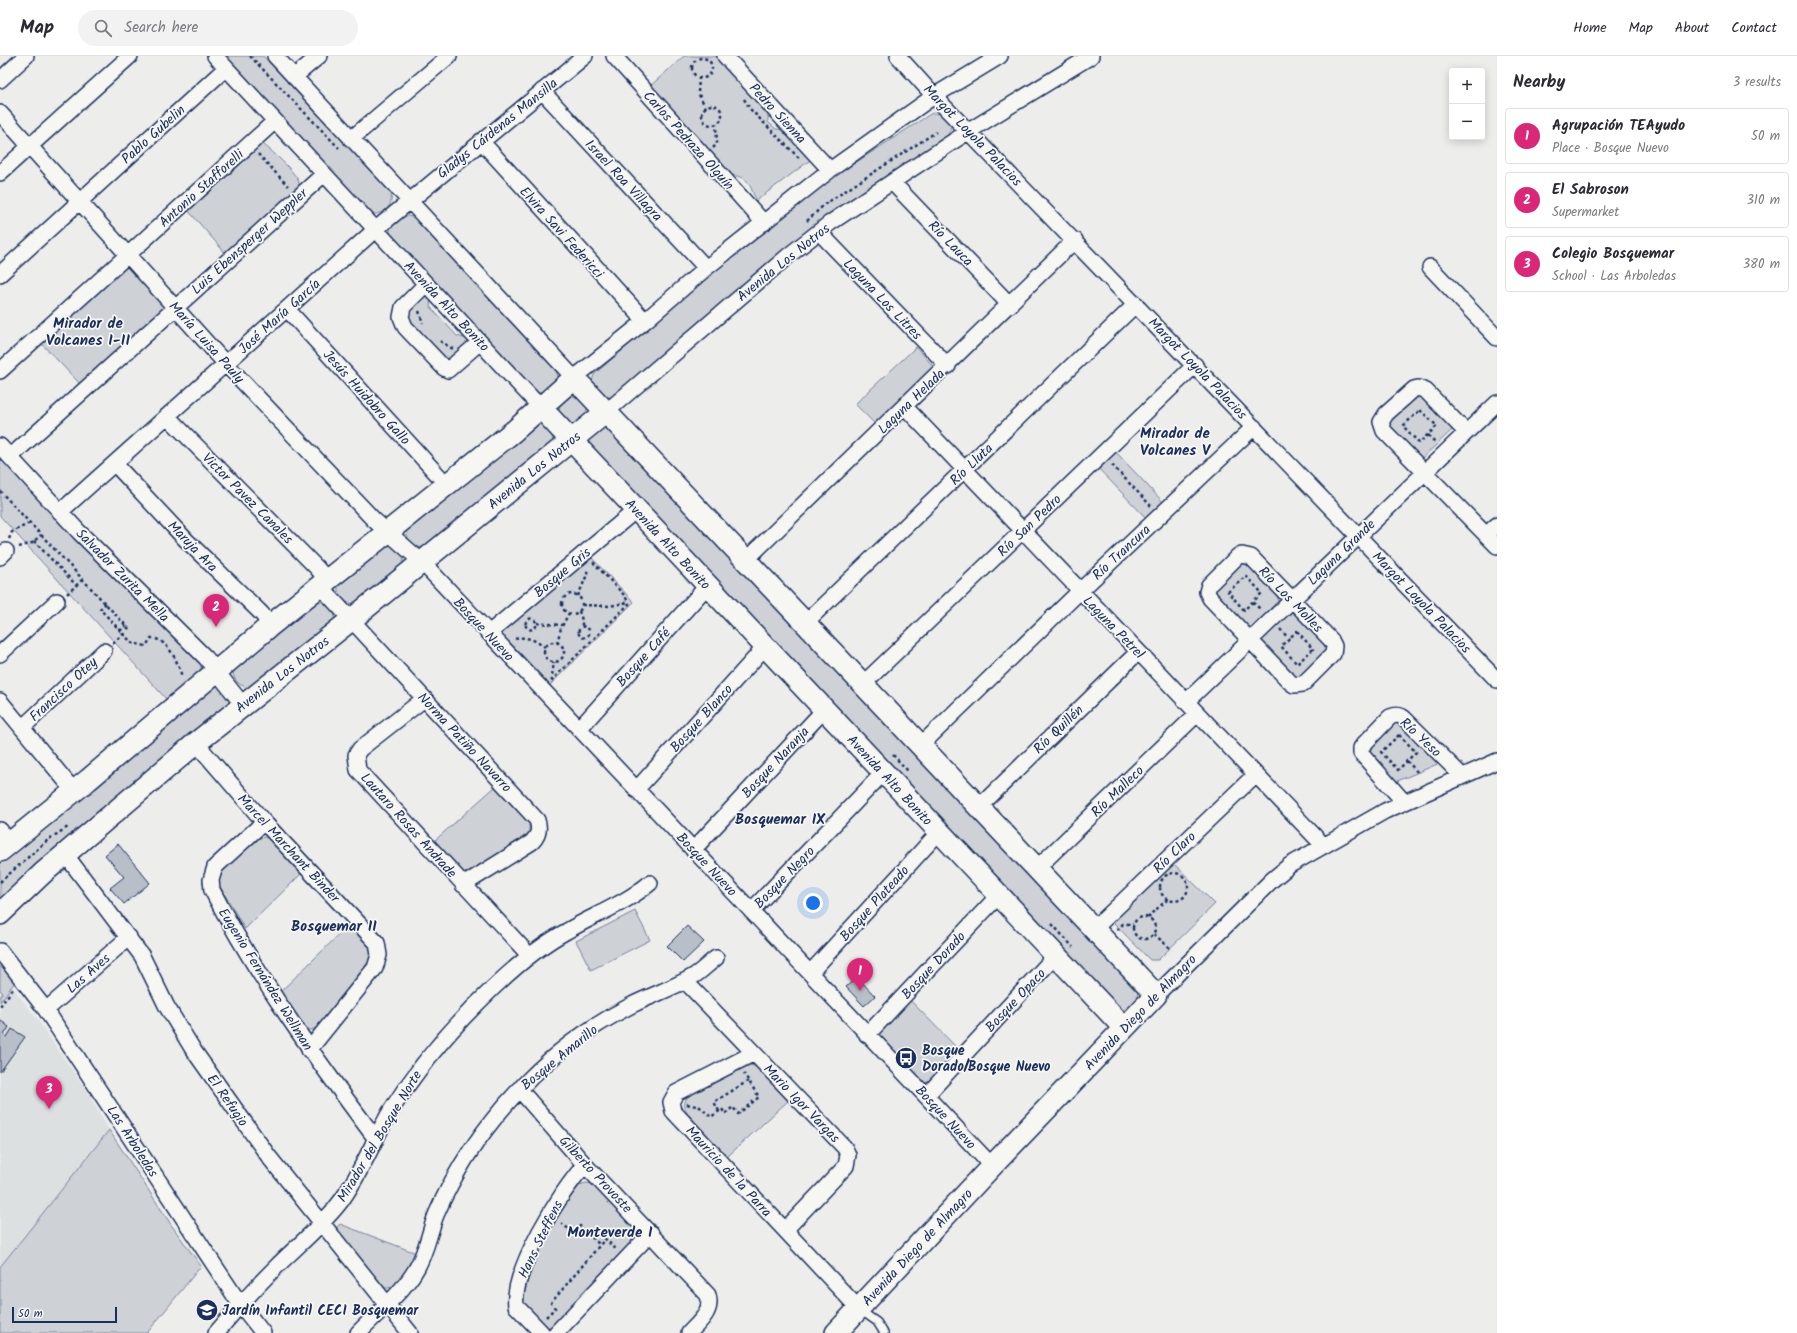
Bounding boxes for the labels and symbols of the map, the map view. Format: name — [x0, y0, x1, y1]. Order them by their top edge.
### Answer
street label: Gladys Cárdenas Mansilla — [432, 73, 563, 185]
street label: Pedro Sienna — [743, 78, 811, 149]
street label: Margot Loyola Palacios — [918, 80, 1027, 192]
street label: Carlos Pedraza Olguín — [637, 86, 739, 195]
street label: Pablo Gubelin — [117, 100, 191, 170]
street label: Israel Roa Villagra — [579, 135, 667, 227]
street label: Antonio Stafforelli — [154, 144, 250, 233]
street label: Luis Ebensperger Weppler — [186, 182, 314, 300]
street label: Elvira Savi Federicci — [514, 182, 609, 284]
street label: Río Lauca — [922, 215, 978, 272]
street label: Avenida Los Notros — [732, 218, 835, 307]
street label: Laguna Los Litres — [838, 254, 927, 346]
street label: Avenida Alto Bonito — [398, 256, 494, 357]
street label: José María García — [234, 274, 326, 360]
street label: María Luisa Pauly — [163, 296, 250, 389]
district label: Mirador de Volcanes I-II — [46, 312, 130, 353]
street label: Margot Loyola Palacios — [1143, 313, 1252, 425]
street label: Jesús Huidobro Gallo — [317, 345, 415, 450]
street label: Laguna Helada — [873, 364, 950, 440]
district label: Mirador de Volcanes V — [1140, 422, 1211, 463]
street label: Avenida Los Notros — [483, 426, 586, 515]
street label: Río Lluta — [945, 438, 998, 491]
street label: Victor Pavez Canales — [196, 448, 298, 550]
street label: Río San Pedro — [992, 489, 1067, 562]
street label: Avenida Alto Bonito — [619, 494, 715, 595]
street label: Laguna Grande — [1302, 514, 1381, 591]
street label: Maruja Ara — [162, 516, 223, 578]
street label: Río Trancura — [1087, 520, 1156, 586]
street label: Salvador Zurita Mella — [70, 524, 174, 628]
street label: Bosque Gris — [529, 542, 596, 603]
street label: Margot Loyola Palacios — [1367, 547, 1476, 659]
street label: Río Los Molles — [1253, 561, 1328, 638]
street label: Laguna Petrel — [1077, 591, 1150, 665]
street label: Bosque Nuevo — [448, 592, 519, 667]
pin: 2 — [203, 594, 229, 627]
street label: Bosque Café — [611, 623, 677, 692]
street label: Avenida Los Notros — [231, 631, 334, 719]
street label: Francisco Otey — [25, 652, 103, 727]
street label: Bosque Blanco — [665, 680, 739, 758]
street label: Norma Patiño Navarro — [412, 688, 517, 798]
street label: Río Quillén — [1028, 700, 1089, 760]
street label: Río Yeso — [1394, 713, 1446, 763]
street label: Bosque Naranja — [737, 722, 815, 804]
street label: Avenida Alto Bonito — [841, 730, 937, 831]
street label: Río Malleco — [1086, 761, 1149, 823]
street label: Lautaro Rosas Andrade — [355, 768, 462, 884]
street label: Marcel Marchant Binder — [232, 789, 346, 909]
district label: Bosquemar IX — [735, 808, 826, 832]
street label: Río Claro — [1148, 826, 1201, 879]
street label: Bosque Nuevo — [671, 827, 742, 902]
street label: Bosque Negro — [749, 841, 820, 914]
street label: Bosque Plateado — [835, 861, 915, 947]
your location — [803, 893, 823, 913]
street label: Eugenio Fernández Wellman — [212, 904, 318, 1055]
district label: Bosquemar II — [291, 915, 377, 939]
street label: Bosque Dorado — [896, 927, 971, 1005]
street label: Las Aves — [62, 948, 116, 999]
street label: Avenida Diego de Almagro — [1079, 950, 1202, 1076]
pin: 1 — [847, 958, 873, 991]
street label: Bosque Opaco — [980, 964, 1051, 1038]
street label: Bosque Amarillo — [516, 1020, 603, 1096]
place label: Bosque Dorado/Bosque Nuevo — [922, 1040, 1051, 1078]
bus stop icon: Bosque Dorado/Bosque Nuevo — [893, 1045, 919, 1071]
street label: Mario Igor Vargas — [758, 1059, 845, 1148]
street label: Mirador del Bosque Norte — [332, 1066, 428, 1207]
street label: El Refugio — [201, 1070, 253, 1131]
pin: 3 — [36, 1076, 62, 1109]
street label: Bosque Nuevo — [910, 1080, 981, 1155]
street label: Las Arboledas — [101, 1101, 164, 1182]
street label: Mauricio de la Parra — [680, 1121, 777, 1222]
street label: Gilberto Provoste — [553, 1131, 638, 1219]
street label: Avenida Diego de Almagro — [857, 1184, 978, 1312]
street label: Hans Steffens — [513, 1197, 569, 1282]
district label: Monteverde I — [567, 1221, 653, 1245]
school or university icon: Jardín Infantil CECI Bosquemar — [194, 1297, 220, 1323]
place label: Jardín Infantil CECI Bosquemar — [222, 1300, 419, 1322]
scale bar — [12, 1305, 117, 1324]

